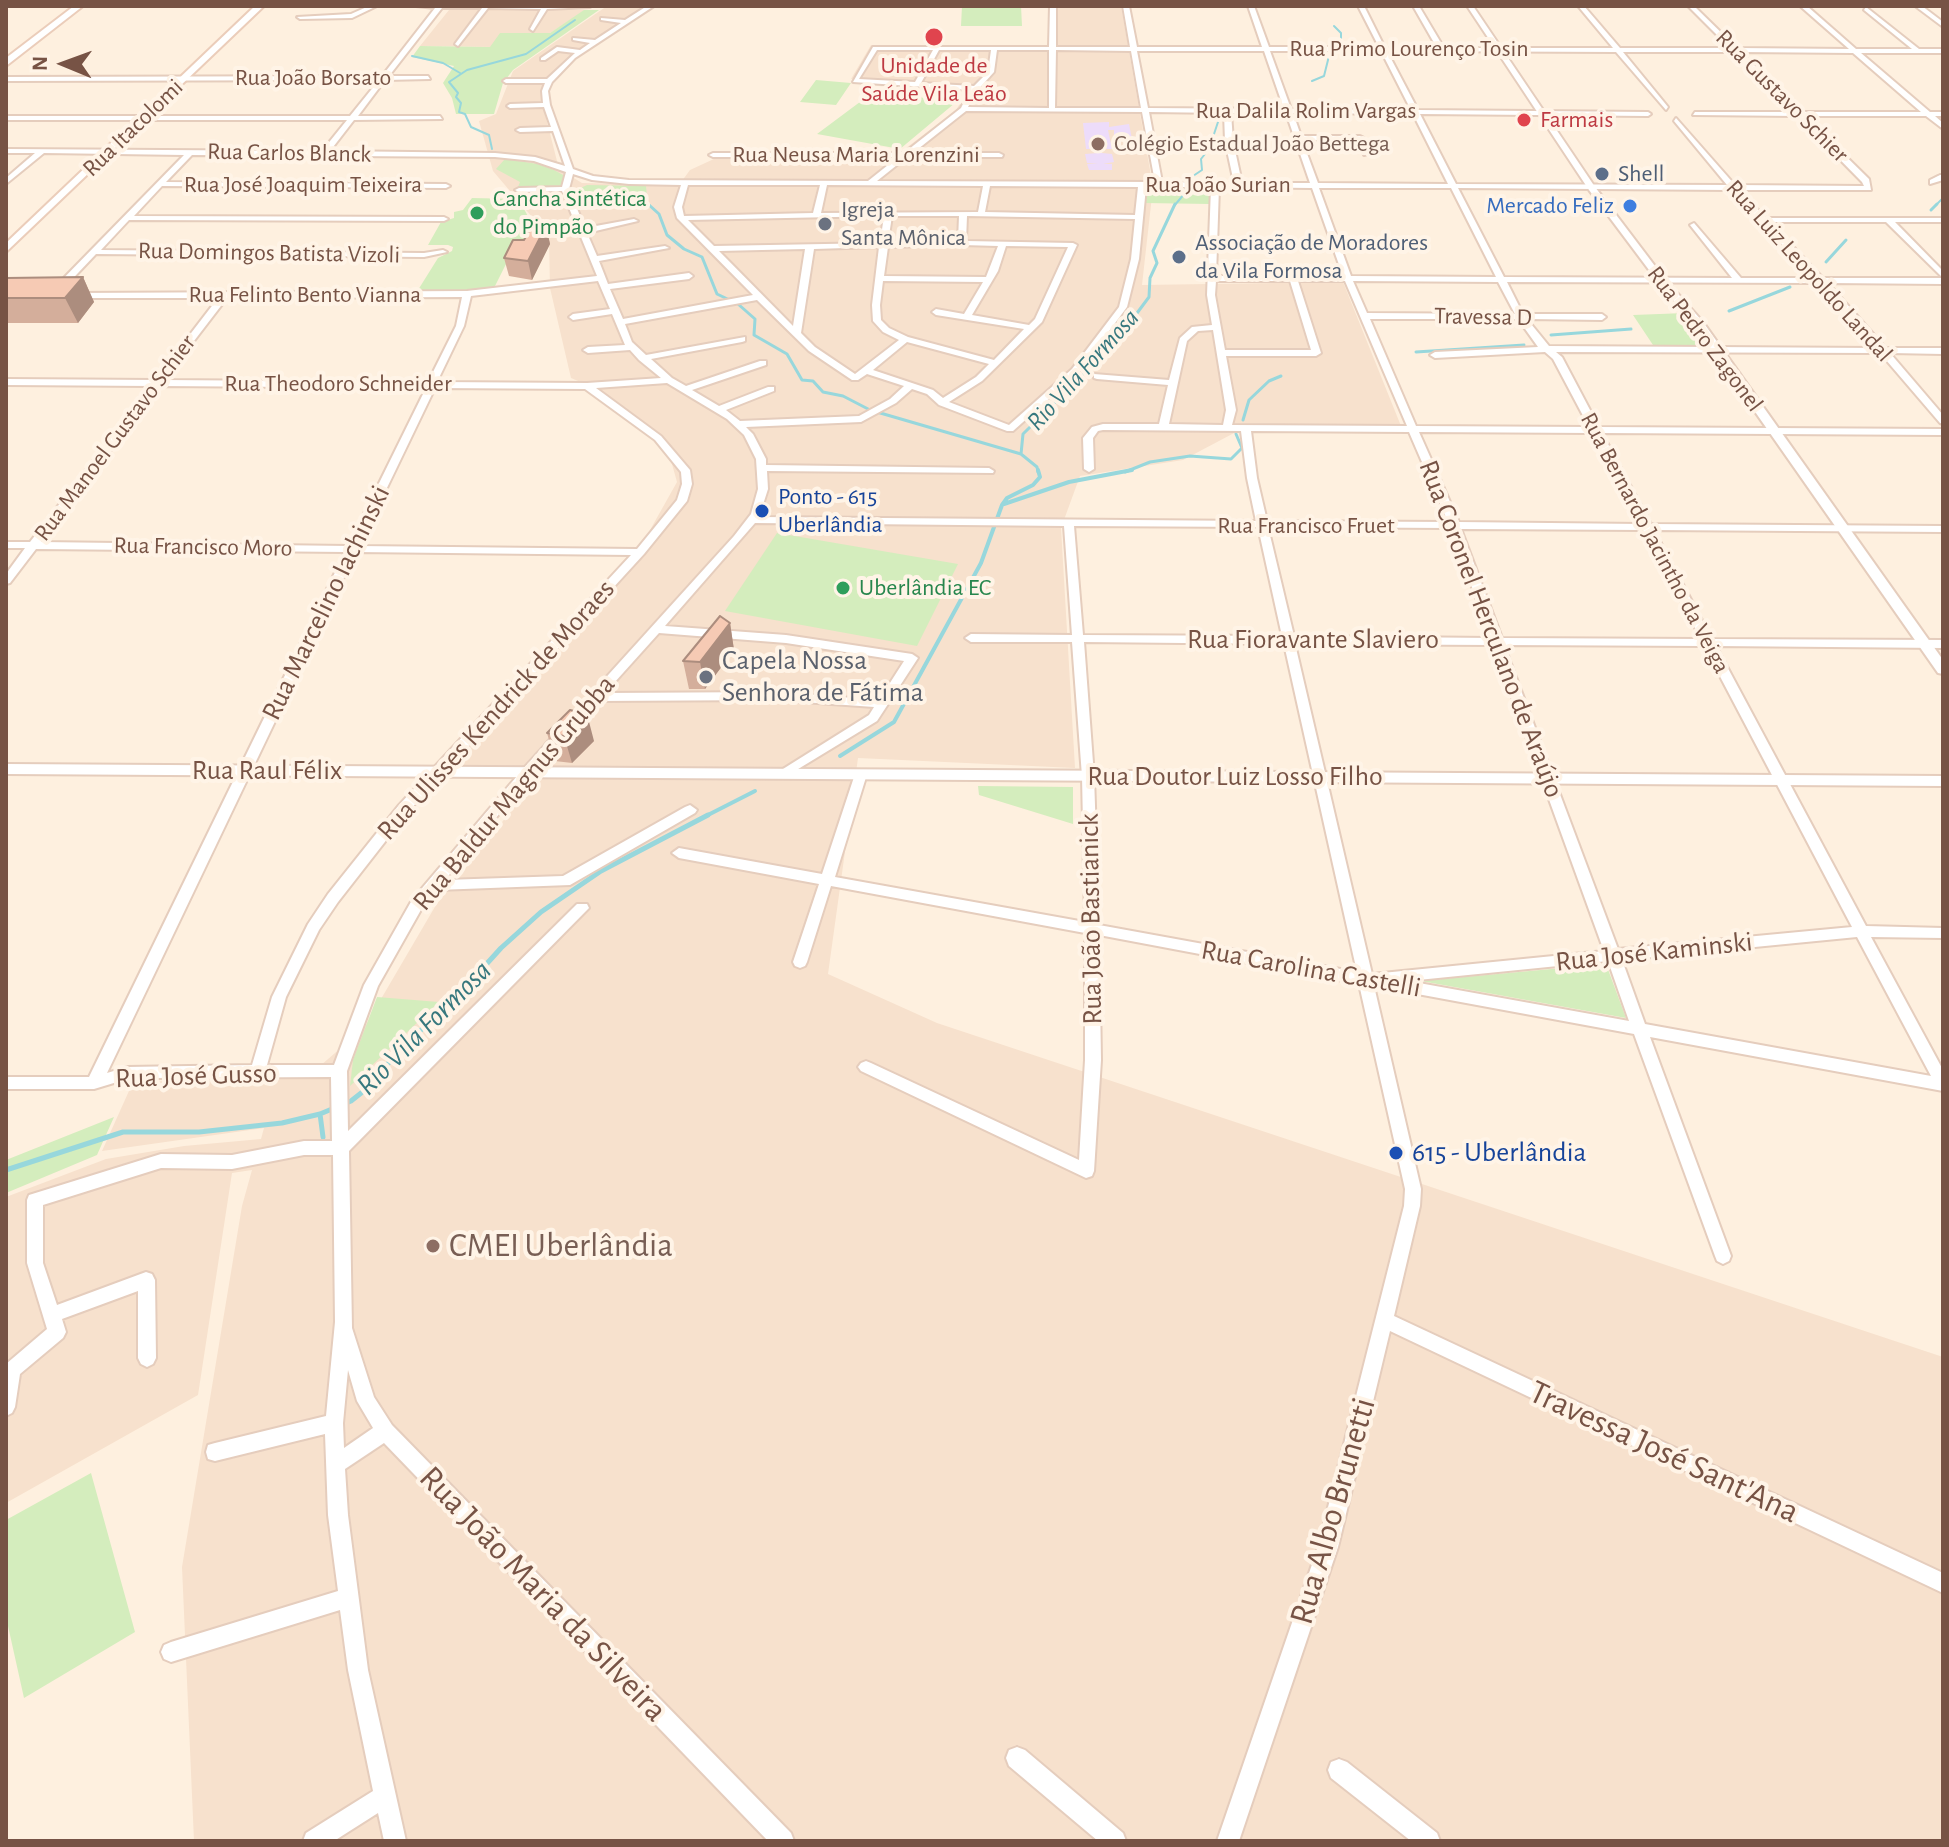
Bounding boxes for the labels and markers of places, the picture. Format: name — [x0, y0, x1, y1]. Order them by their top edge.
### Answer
marker: Unidade de Saúde Vila Leão — [923, 26, 945, 48]
place label: Unidade de Saúde Vila Leão — [861, 52, 1007, 108]
place label: Farmais — [1540, 106, 1613, 134]
marker: Farmais — [1515, 111, 1533, 129]
place label: Colégio Estadual João Bettega — [1114, 130, 1390, 158]
marker: Colégio Estadual João Bettega — [1089, 135, 1107, 153]
place label: Shell — [1618, 160, 1664, 188]
marker: Shell — [1593, 165, 1611, 183]
place label: Cancha Sintética do Pimpão — [493, 185, 647, 241]
place label: Mercado Feliz — [1486, 192, 1614, 220]
place label: Igreja Santa Mônica — [841, 196, 966, 252]
marker: Mercado Feliz — [1621, 197, 1639, 215]
marker: Cancha Sintética do Pimpão — [468, 204, 486, 222]
marker: Igreja Santa Mônica — [816, 215, 834, 233]
place label: Associação de Moradores da Vila Formosa — [1195, 229, 1428, 285]
marker: Associação de Moradores da Vila Formosa — [1170, 248, 1188, 266]
place label: Ponto - 615 Uberlândia — [778, 483, 883, 539]
marker: Ponto - 615 Uberlândia — [753, 502, 771, 520]
place label: Uberlândia EC — [859, 574, 991, 602]
marker: Uberlândia EC — [834, 579, 852, 597]
place label: Capela Nossa Senhora de Fátima — [722, 644, 924, 710]
marker: Capela Nossa Senhora de Fátima — [697, 668, 715, 686]
place label: 615 - Uberlândia — [1412, 1136, 1586, 1170]
marker: 615 - Uberlândia — [1387, 1144, 1405, 1162]
place label: CMEI Uberlândia — [449, 1226, 673, 1266]
marker: CMEI Uberlândia — [424, 1237, 442, 1255]

